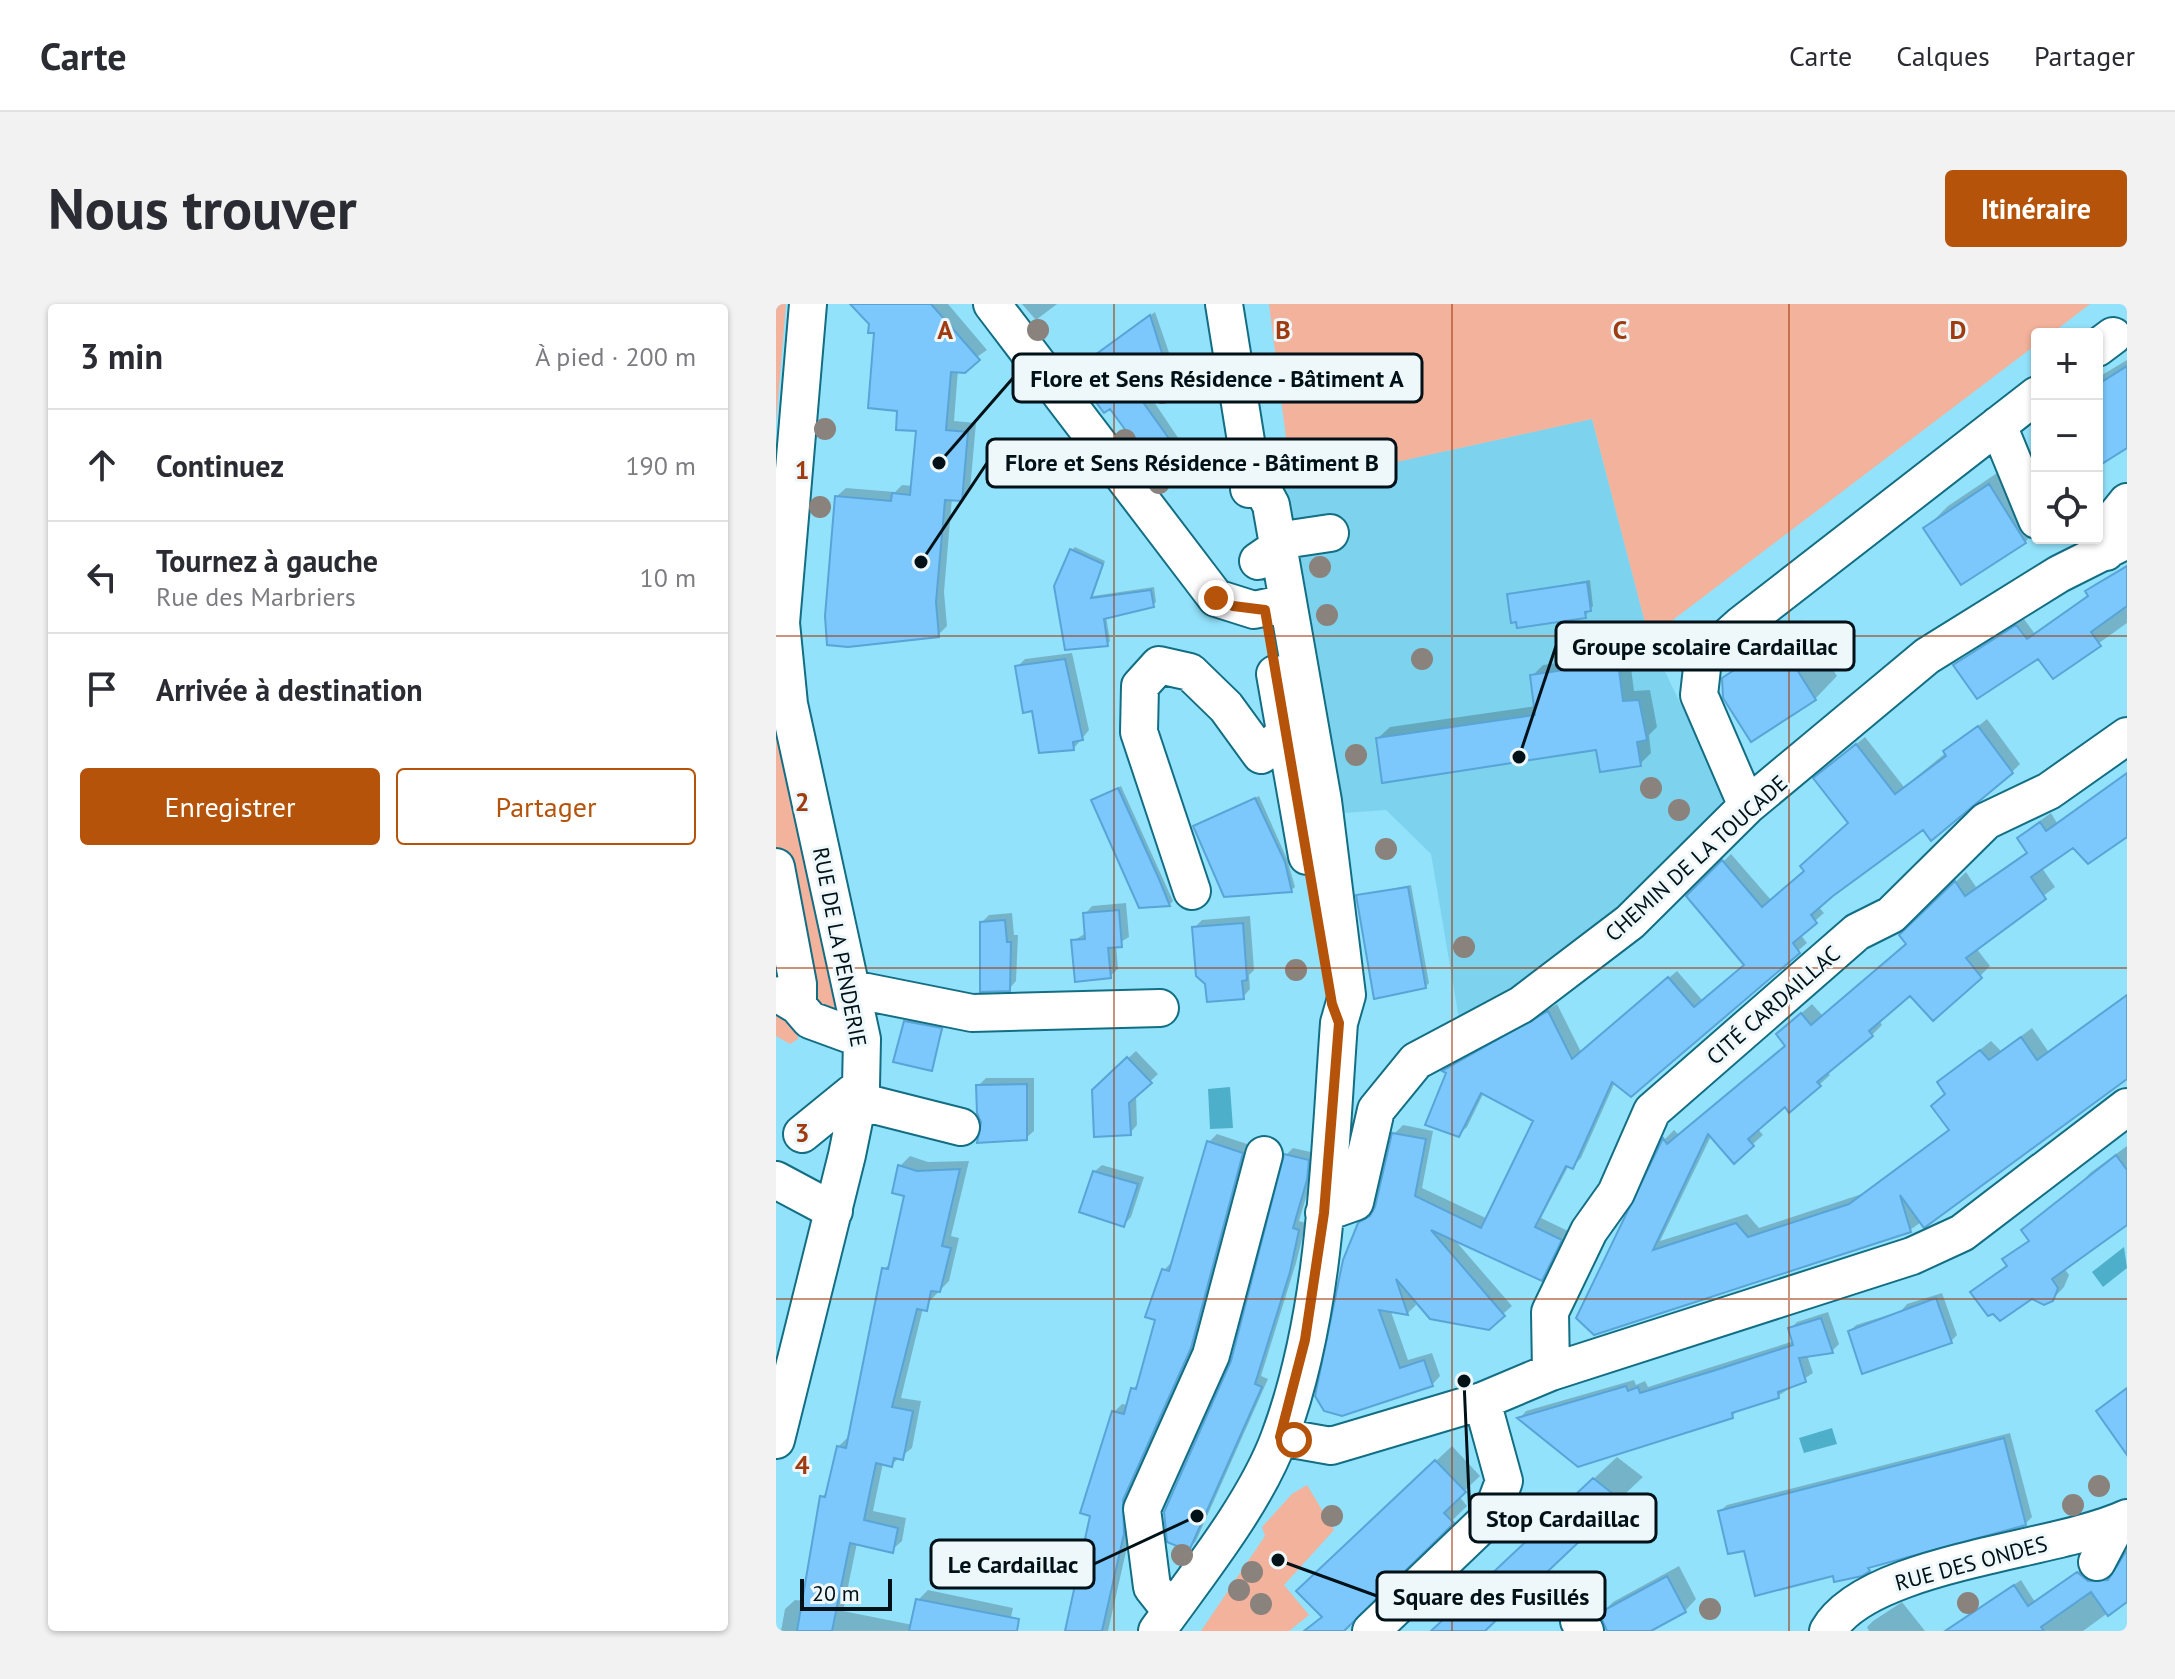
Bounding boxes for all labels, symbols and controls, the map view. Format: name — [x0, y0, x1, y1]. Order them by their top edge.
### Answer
text: Carte — [40, 31, 127, 80]
text: Carte — [1789, 37, 1852, 74]
text: Calques — [1896, 37, 1990, 74]
text: Partager — [2034, 37, 2135, 74]
button: Itinéraire — [1945, 170, 2127, 247]
text: Nous trouver — [48, 172, 357, 244]
text: A — [937, 313, 953, 346]
text: B — [1275, 313, 1291, 346]
text: C — [1613, 313, 1627, 346]
text: D — [1950, 313, 1966, 346]
map controls — [2031, 328, 2103, 544]
button: + — [2031, 328, 2103, 400]
text: 3 min — [80, 334, 163, 378]
text: À pied · 200 m — [535, 340, 696, 373]
callout: Flore et Sens Résidence - Bâtiment A — [1013, 354, 1422, 402]
text: Flore et Sens Résidence - Bâtiment A — [1030, 363, 1404, 394]
button: − — [2031, 400, 2103, 472]
callout: Flore et Sens Résidence - Bâtiment B — [987, 439, 1396, 487]
icon: ahead — [80, 443, 124, 487]
text: Continuez — [156, 446, 284, 485]
text: Flore et Sens Résidence - Bâtiment B — [1005, 447, 1379, 478]
text: 190 m — [625, 449, 696, 482]
text: 1 — [795, 453, 809, 486]
button: locate — [2031, 472, 2103, 544]
text: Tournez à gauche — [156, 541, 378, 580]
icon: left — [80, 555, 124, 599]
text: 10 m — [640, 561, 696, 594]
text: Rue des Marbriers — [156, 580, 356, 613]
route end — [1198, 580, 1234, 616]
callout: Groupe scolaire Cardaillac — [1556, 622, 1854, 670]
text: Groupe scolaire Cardaillac — [1572, 631, 1838, 662]
icon: arrive — [80, 667, 124, 711]
text: Arrivée à destination — [156, 670, 423, 709]
button: Enregistrer — [80, 768, 380, 845]
button: Partager — [396, 768, 696, 845]
street label: CHEMIN DE LA TOUCADE — [1599, 769, 1793, 947]
text: 2 — [795, 785, 809, 818]
street label: RUE DE LA PENDERIE — [807, 845, 873, 1049]
street label: CITÉ CARDAILLAC — [1701, 939, 1845, 1071]
text: 3 — [795, 1116, 809, 1149]
route start — [1276, 1422, 1312, 1458]
text: 4 — [795, 1448, 810, 1481]
callout: Stop Cardaillac — [1470, 1494, 1656, 1542]
text: Stop Cardaillac — [1486, 1503, 1640, 1534]
street label: RUE DES ONDES — [1892, 1529, 2050, 1597]
callout: Le Cardaillac — [931, 1540, 1094, 1588]
text: Le Cardaillac — [948, 1549, 1078, 1580]
callout: Square des Fusillés — [1377, 1572, 1605, 1620]
scale bar — [800, 1575, 892, 1611]
text: 20 m — [812, 1579, 860, 1607]
text: Square des Fusillés — [1393, 1581, 1589, 1612]

